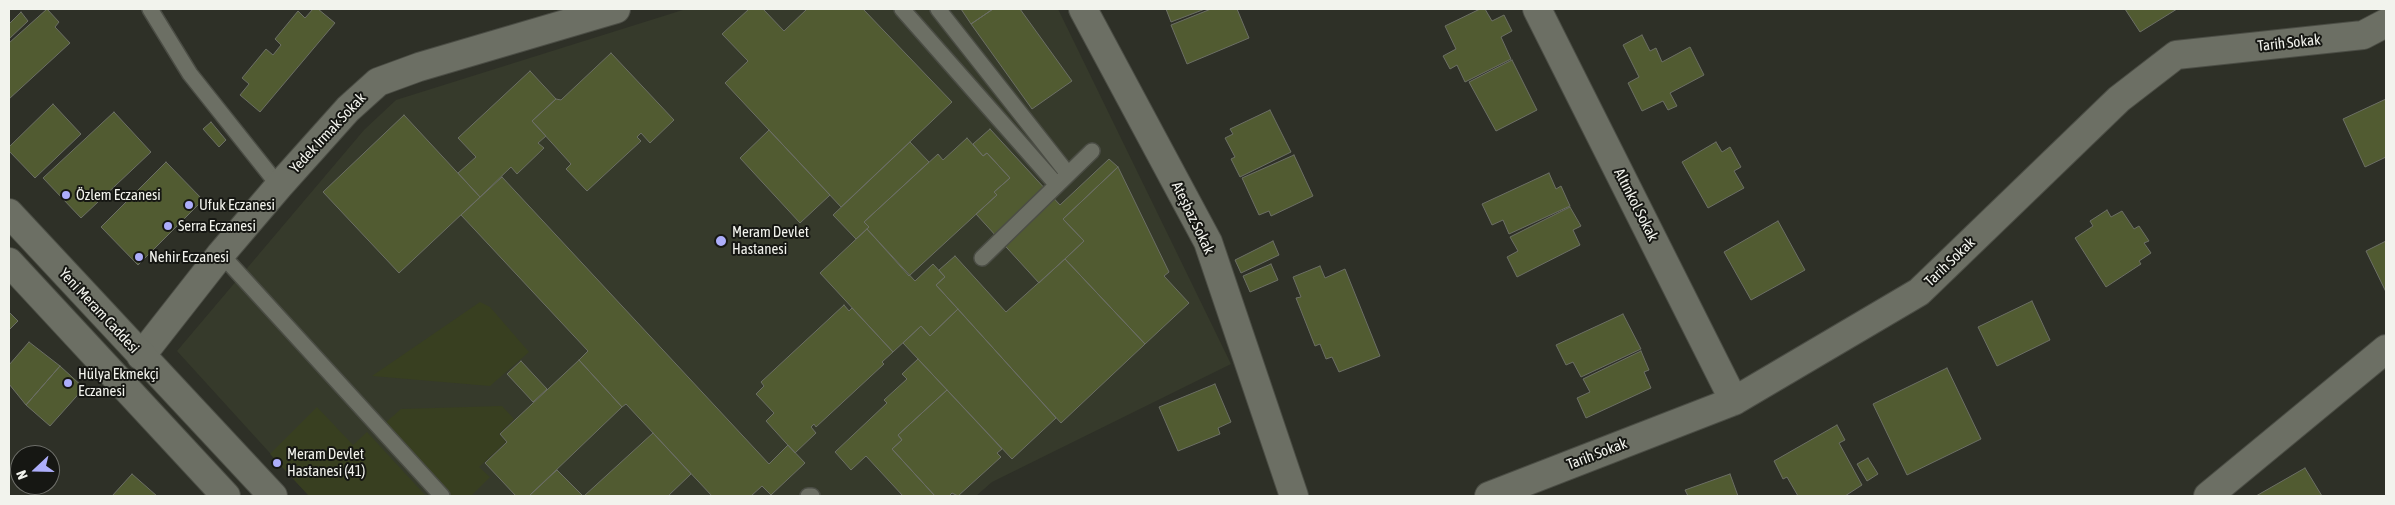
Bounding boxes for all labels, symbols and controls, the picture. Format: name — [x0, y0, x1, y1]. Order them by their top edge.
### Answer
street label: Tarih Sokak — [2257, 31, 2321, 55]
street label: Yedek Irmak Sokak — [286, 89, 370, 177]
street label: Altınkol Sokak — [1610, 166, 1662, 244]
street label: Ateşbaz Sokak — [1168, 179, 1218, 257]
place label: Özlem Eczanesi — [76, 186, 161, 204]
marker: Özlem Eczanesi — [60, 189, 72, 201]
place label: Ufuk Eczanesi — [199, 196, 275, 214]
marker: Ufuk Eczanesi — [183, 199, 195, 211]
place label: Serra Eczanesi — [178, 217, 256, 235]
marker: Serra Eczanesi — [162, 220, 174, 232]
place label: Meram Devlet Hastanesi — [732, 223, 809, 258]
marker: Meram Devlet Hastanesi — [714, 234, 728, 248]
street label: Tarih Sokak — [1921, 234, 1979, 290]
place label: Nehir Eczanesi — [149, 248, 229, 266]
marker: Nehir Eczanesi — [133, 251, 145, 263]
street label: Yeni Meram Caddesi — [55, 265, 143, 357]
place label: Hülya Ekmekçi Eczanesi — [78, 365, 159, 400]
marker: Hülya Ekmekçi Eczanesi — [62, 377, 74, 389]
street label: Tarih Sokak — [1564, 434, 1630, 474]
north arrow — [10, 445, 60, 495]
place label: Meram Devlet Hastanesi (41) — [287, 445, 365, 480]
marker: Meram Devlet Hastanesi (41) — [271, 457, 283, 469]
text: N — [13, 468, 31, 482]

